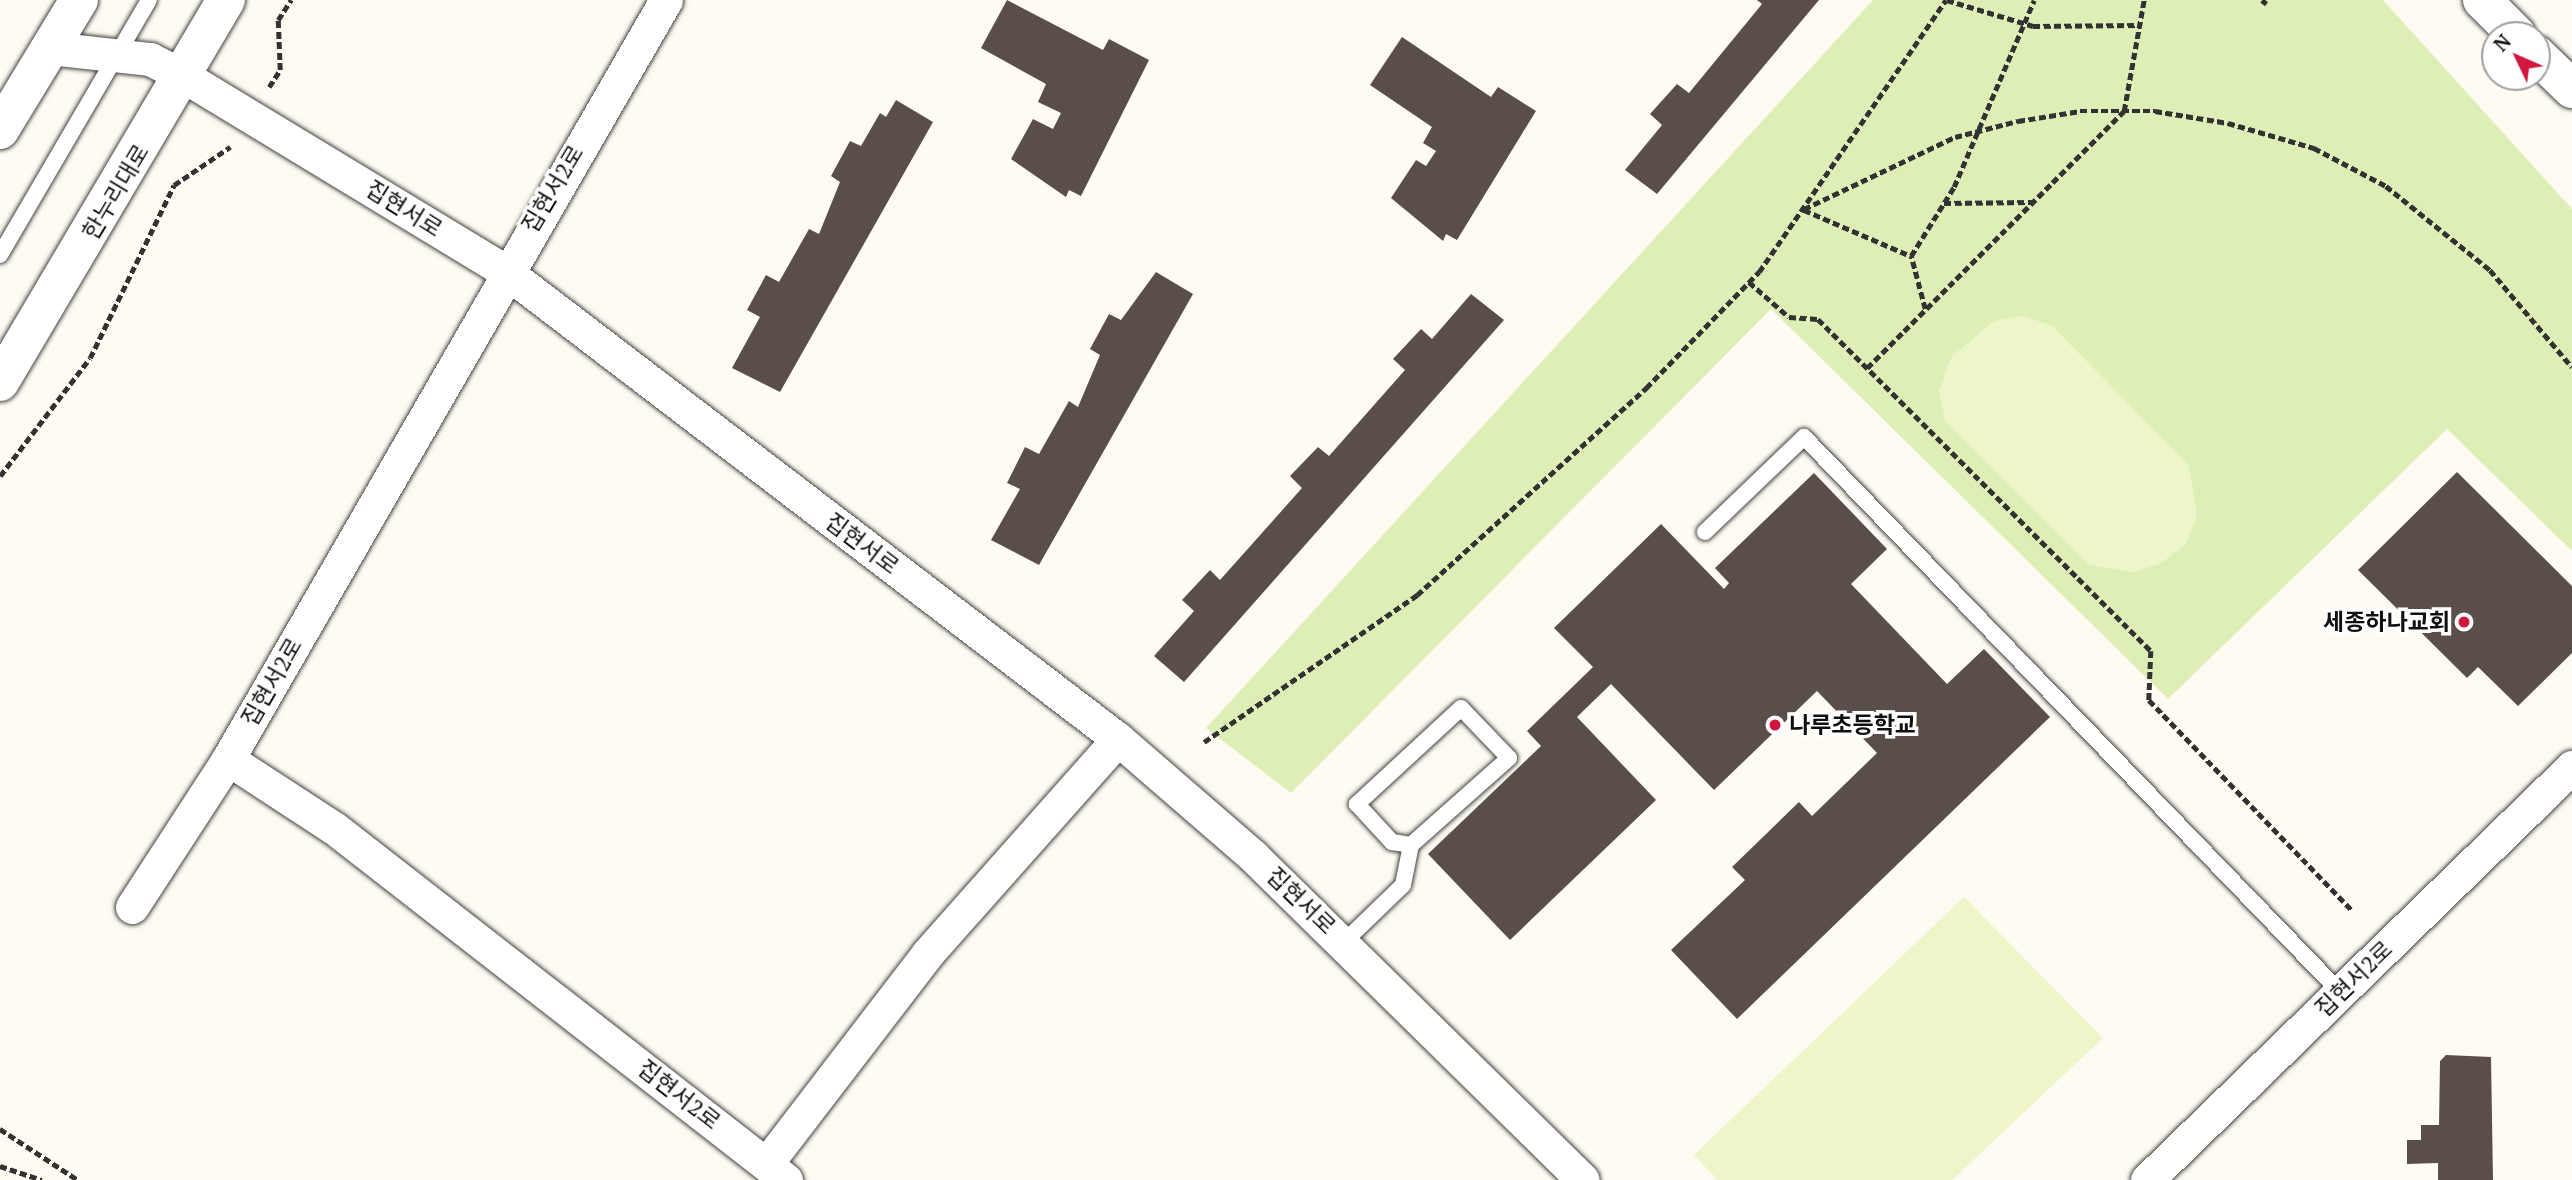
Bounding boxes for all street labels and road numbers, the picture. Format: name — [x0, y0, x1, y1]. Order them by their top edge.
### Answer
street label: 한누리대로 — [77, 140, 155, 244]
street label: 집현서2로 — [516, 140, 590, 238]
street label: 집현서로 — [361, 175, 447, 243]
street label: 집현서로 — [820, 508, 904, 580]
street label: 집현서2로 — [236, 633, 308, 731]
street label: 집현서로 — [1261, 862, 1341, 940]
street label: 집현서2로 — [2310, 935, 2398, 1023]
street label: 집현서2로 — [632, 1054, 726, 1136]

